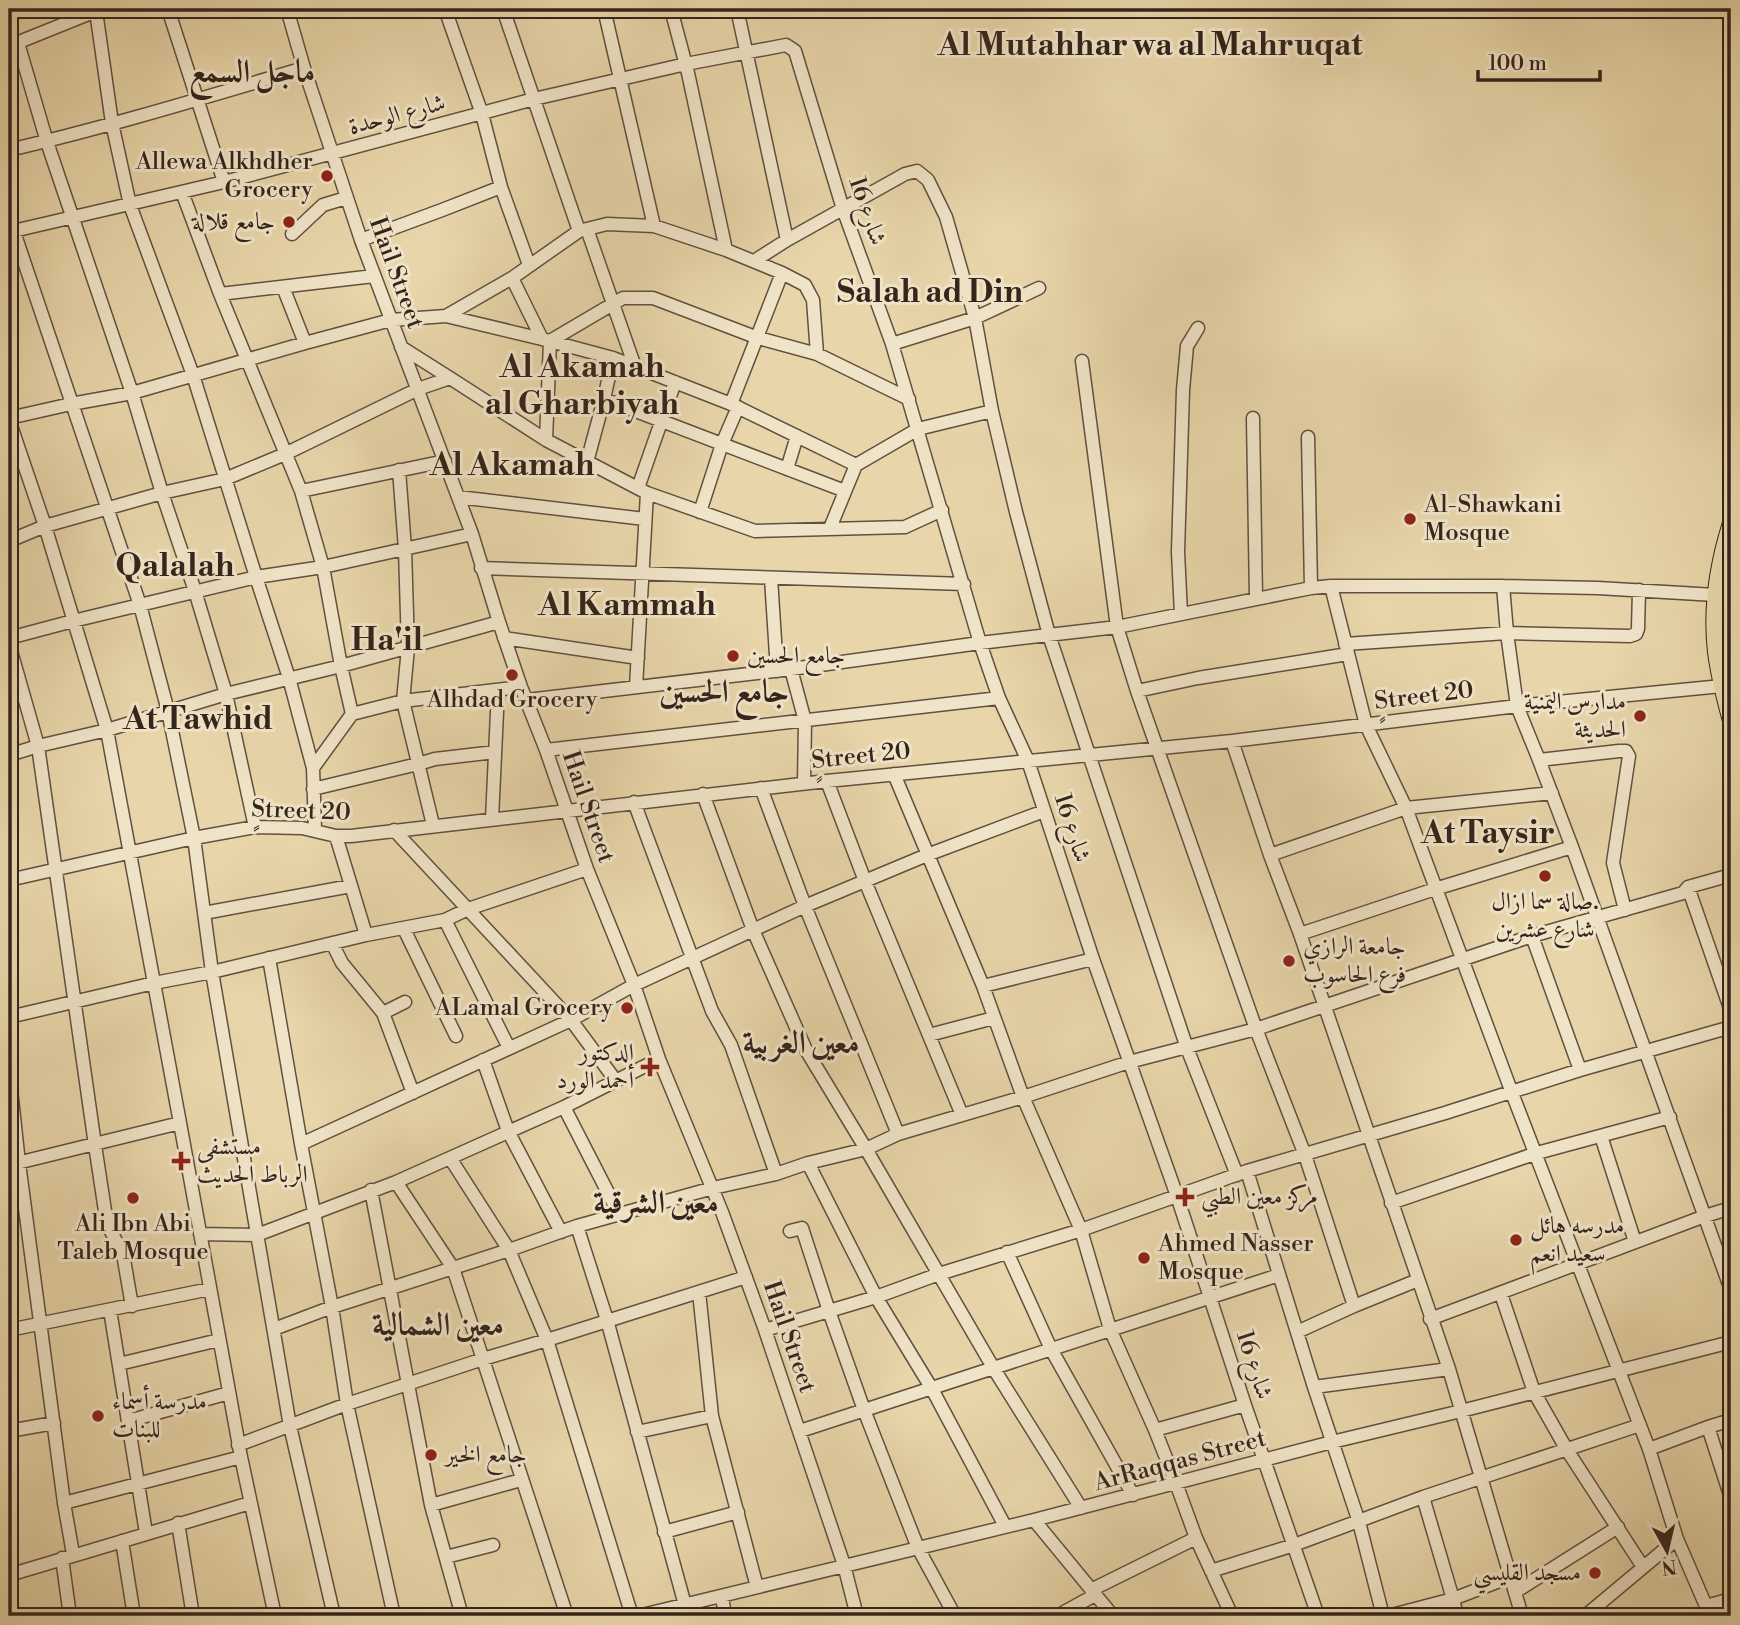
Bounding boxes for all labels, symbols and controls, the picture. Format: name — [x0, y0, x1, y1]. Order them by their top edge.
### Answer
district label: Al Mutahhar wa al Mahruqat — [936, 25, 1363, 65]
scale bar — [1478, 38, 1600, 82]
text: 100 m — [1488, 51, 1547, 77]
district label: ماجل السمع — [189, 52, 315, 101]
street label: شارع الوحدة — [345, 88, 450, 146]
place label: Allewa Alkhdher Grocery — [135, 147, 313, 205]
marker: Allewa Alkhdher Grocery — [319, 168, 335, 184]
street label: شارع 16 — [838, 173, 893, 251]
place label: جامع قلالة — [191, 207, 275, 243]
street label: Hail Street — [362, 213, 430, 333]
marker: جامع قلالة — [281, 214, 297, 230]
district label: Salah ad Din — [837, 272, 1024, 312]
district label: Al Akamah al Gharbiyah — [485, 347, 679, 424]
district label: Al Akamah — [428, 445, 595, 485]
place label: Al-Shawkani Mosque — [1423, 490, 1562, 548]
marker: Al-Shawkani Mosque — [1402, 511, 1418, 527]
district label: Qalalah — [115, 546, 235, 586]
district label: Al Kammah — [537, 585, 716, 625]
district label: Ha'il — [351, 620, 424, 660]
place label: جامع الحسين — [747, 641, 845, 677]
marker: جامع الحسين — [725, 648, 741, 664]
marker: Alhdad Grocery — [504, 667, 520, 683]
district label: جامع الحسين — [659, 672, 789, 721]
street label: ٍStreet 20 — [1373, 675, 1476, 725]
place label: Alhdad Grocery — [426, 685, 598, 715]
place label: مدارس اليمنية الحديثة — [1524, 687, 1626, 745]
district label: At Tawhid — [122, 699, 273, 739]
marker: مدارس اليمنية الحديثة — [1632, 708, 1648, 724]
street label: ٍStreet 20 — [810, 736, 913, 784]
street label: Hail Street — [555, 747, 621, 867]
street label: شارع 16 — [1043, 790, 1097, 867]
street label: ٍStreet 20 — [250, 794, 351, 836]
district label: At Taysir — [1420, 813, 1555, 853]
marker: صالة سما ازال. شارع عشرين — [1537, 868, 1553, 884]
place label: صالة سما ازال. شارع عشرين — [1491, 887, 1599, 949]
place label: جامعة الرازي فرع الحاسوب — [1303, 932, 1406, 994]
marker: جامعة الرازي فرع الحاسوب — [1281, 953, 1297, 969]
place label: ALamal Grocery — [434, 993, 613, 1023]
marker: ALamal Grocery — [619, 1000, 635, 1016]
district label: معين الغربية — [743, 1023, 859, 1063]
place label: الدكتور أحمد الورد — [557, 1038, 634, 1096]
marker: الدكتور أحمد الورد — [640, 1057, 660, 1077]
place label: مستشفى الرباط الحديث — [197, 1132, 308, 1190]
marker: مستشفى الرباط الحديث — [171, 1151, 191, 1171]
place label: مركز معين الطبي — [1201, 1182, 1318, 1218]
district label: معين الشرقية — [593, 1183, 719, 1223]
marker: مركز معين الطبي — [1175, 1187, 1195, 1207]
marker: Ali Ibn Abi Taleb Mosque — [125, 1190, 141, 1206]
place label: Ali Ibn Abi Taleb Mosque — [57, 1209, 209, 1267]
place label: مدرسه هائل سعيد انعم — [1530, 1211, 1624, 1275]
place label: Ahmed Nasser Mosque — [1157, 1229, 1314, 1287]
marker: مدرسه هائل سعيد انعم — [1508, 1232, 1524, 1248]
marker: Ahmed Nasser Mosque — [1136, 1250, 1152, 1266]
street label: Hail Street — [756, 1277, 822, 1397]
district label: معين الشمالية — [372, 1305, 504, 1345]
street label: شارع 16 — [1225, 1327, 1279, 1404]
place label: مدرسة أسماء للبنات — [112, 1384, 207, 1445]
marker: مدرسة أسماء للبنات — [90, 1408, 106, 1424]
street label: ArRaqqas Street — [1090, 1424, 1270, 1499]
place label: جامع الخير — [442, 1440, 527, 1476]
marker: جامع الخير — [423, 1447, 439, 1463]
north arrow — [1632, 1516, 1702, 1586]
text: N — [1660, 1554, 1678, 1580]
place label: مسجد القليسي — [1473, 1558, 1581, 1594]
marker: مسجد القليسي — [1587, 1565, 1603, 1581]

